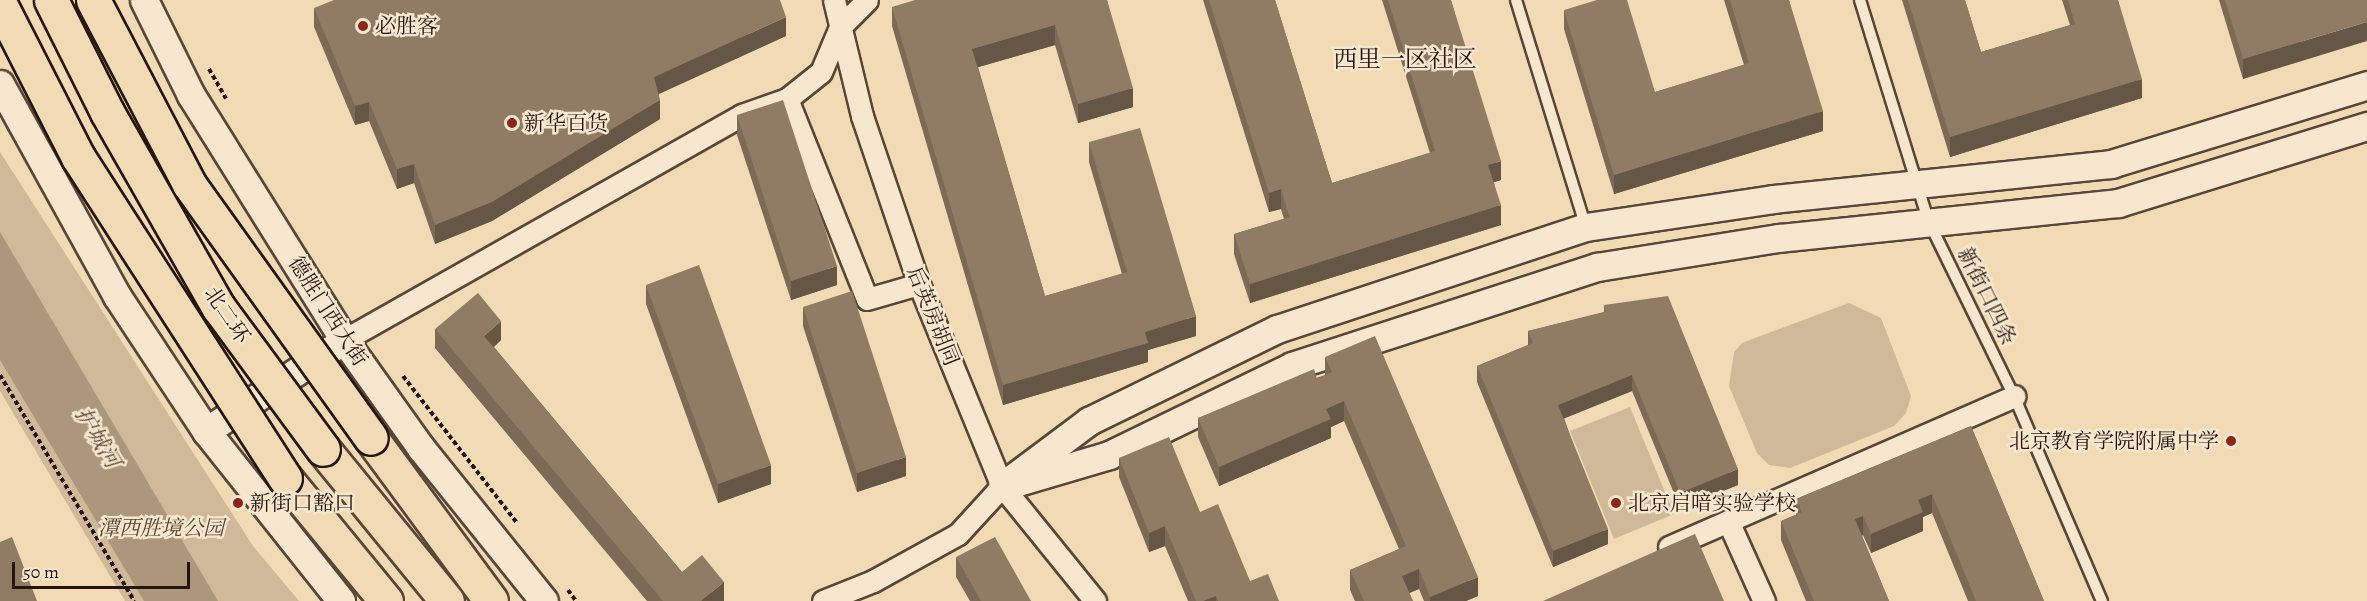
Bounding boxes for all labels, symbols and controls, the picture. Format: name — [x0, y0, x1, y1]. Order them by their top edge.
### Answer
place label: 必胜客 — [375, 13, 438, 39]
marker: 必胜客 — [356, 19, 370, 33]
district label: 西里一区社区 — [1333, 46, 1477, 74]
place label: 新华百货 — [524, 110, 608, 136]
marker: 新华百货 — [505, 116, 519, 130]
street label: 新街口四条 — [1953, 243, 2021, 349]
street label: 德胜门西大街 — [283, 251, 373, 371]
street label: 后英房胡同 — [902, 263, 964, 369]
street label: 北二环 — [199, 282, 255, 348]
water label: 护城河 — [69, 403, 125, 473]
place label: 北京教育学院附属中学 — [2009, 428, 2219, 454]
marker: 北京教育学院附属中学 — [2224, 434, 2238, 448]
place label: 新街口豁口 — [250, 490, 355, 516]
place label: 北京启喑实验学校 — [1628, 490, 1796, 516]
marker: 新街口豁口 — [231, 496, 245, 510]
marker: 北京启喑实验学校 — [1609, 496, 1623, 510]
park label: 潭西胜境公园 — [98, 515, 224, 541]
scale bar — [15, 550, 194, 588]
text: 50 m — [23, 560, 59, 584]

